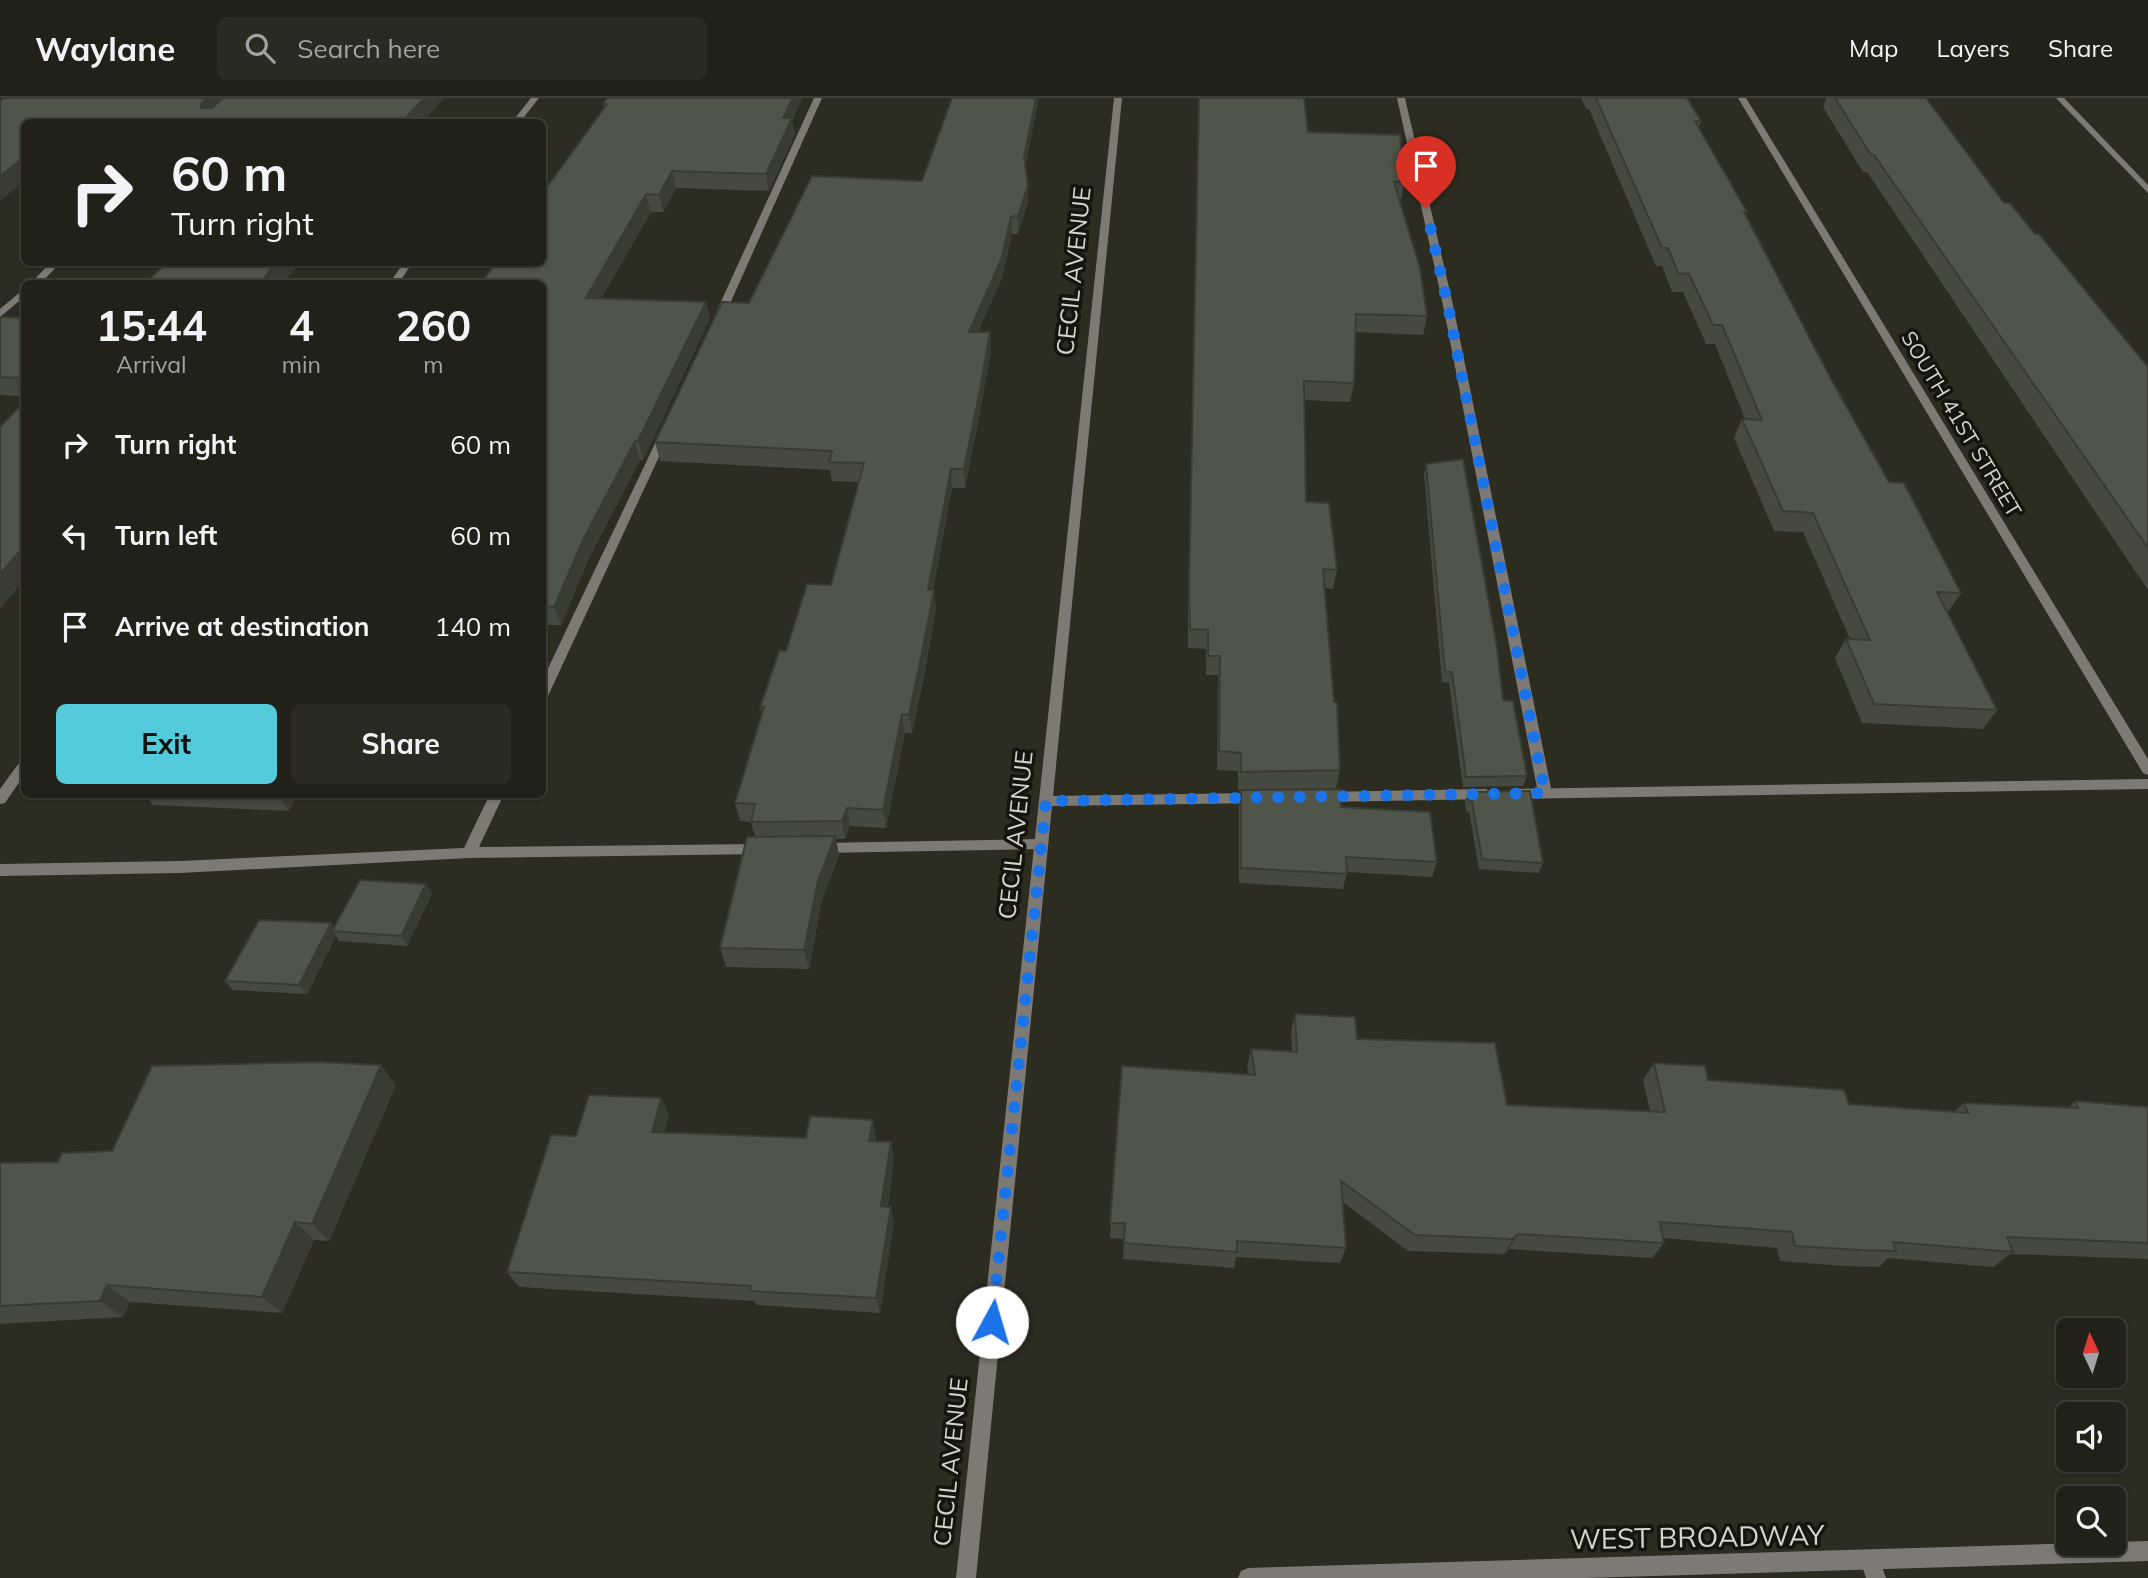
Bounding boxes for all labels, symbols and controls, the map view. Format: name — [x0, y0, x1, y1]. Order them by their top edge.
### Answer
search box — [217, 17, 707, 80]
text: Waylane — [35, 28, 175, 69]
icon: search — [241, 29, 279, 67]
text: Search here — [297, 32, 440, 65]
text: Map — [1849, 33, 1898, 63]
text: Layers — [1936, 33, 2010, 63]
text: Share — [2048, 33, 2113, 63]
pin — [1396, 136, 1456, 208]
text: 60 m — [171, 142, 287, 203]
icon: right — [56, 147, 147, 238]
icon: arrive — [1407, 147, 1445, 185]
street label: CECIL AVENUE — [1049, 185, 1097, 357]
text: Turn right — [171, 203, 314, 243]
text: 15:44 — [96, 299, 207, 352]
text: 4 — [289, 299, 314, 352]
text: 260 — [396, 299, 471, 352]
street label: SOUTH 41ST STREET — [1896, 326, 2028, 521]
text: Arrival — [116, 350, 187, 379]
text: min — [282, 350, 321, 379]
text: m — [423, 350, 444, 379]
icon: right — [56, 426, 94, 464]
text: Turn right — [115, 428, 236, 461]
text: 60 m — [450, 428, 511, 461]
icon: left — [56, 517, 94, 555]
text: Turn left — [115, 519, 217, 552]
text: 60 m — [450, 519, 511, 552]
icon: arrive — [56, 608, 94, 646]
text: Arrive at destination — [115, 610, 370, 643]
text: 140 m — [435, 610, 511, 643]
button: Exit — [56, 704, 277, 784]
button: Share — [291, 704, 511, 784]
street label: CECIL AVENUE — [991, 749, 1039, 921]
position arrow — [955, 1285, 1029, 1359]
north arrow — [2056, 1318, 2126, 1388]
map controls — [2056, 1318, 2126, 1556]
street label: CECIL AVENUE — [926, 1376, 974, 1548]
button: sound — [2056, 1402, 2126, 1472]
button: search — [2056, 1486, 2126, 1556]
street label: WEST BROADWAY — [1569, 1517, 1826, 1556]

